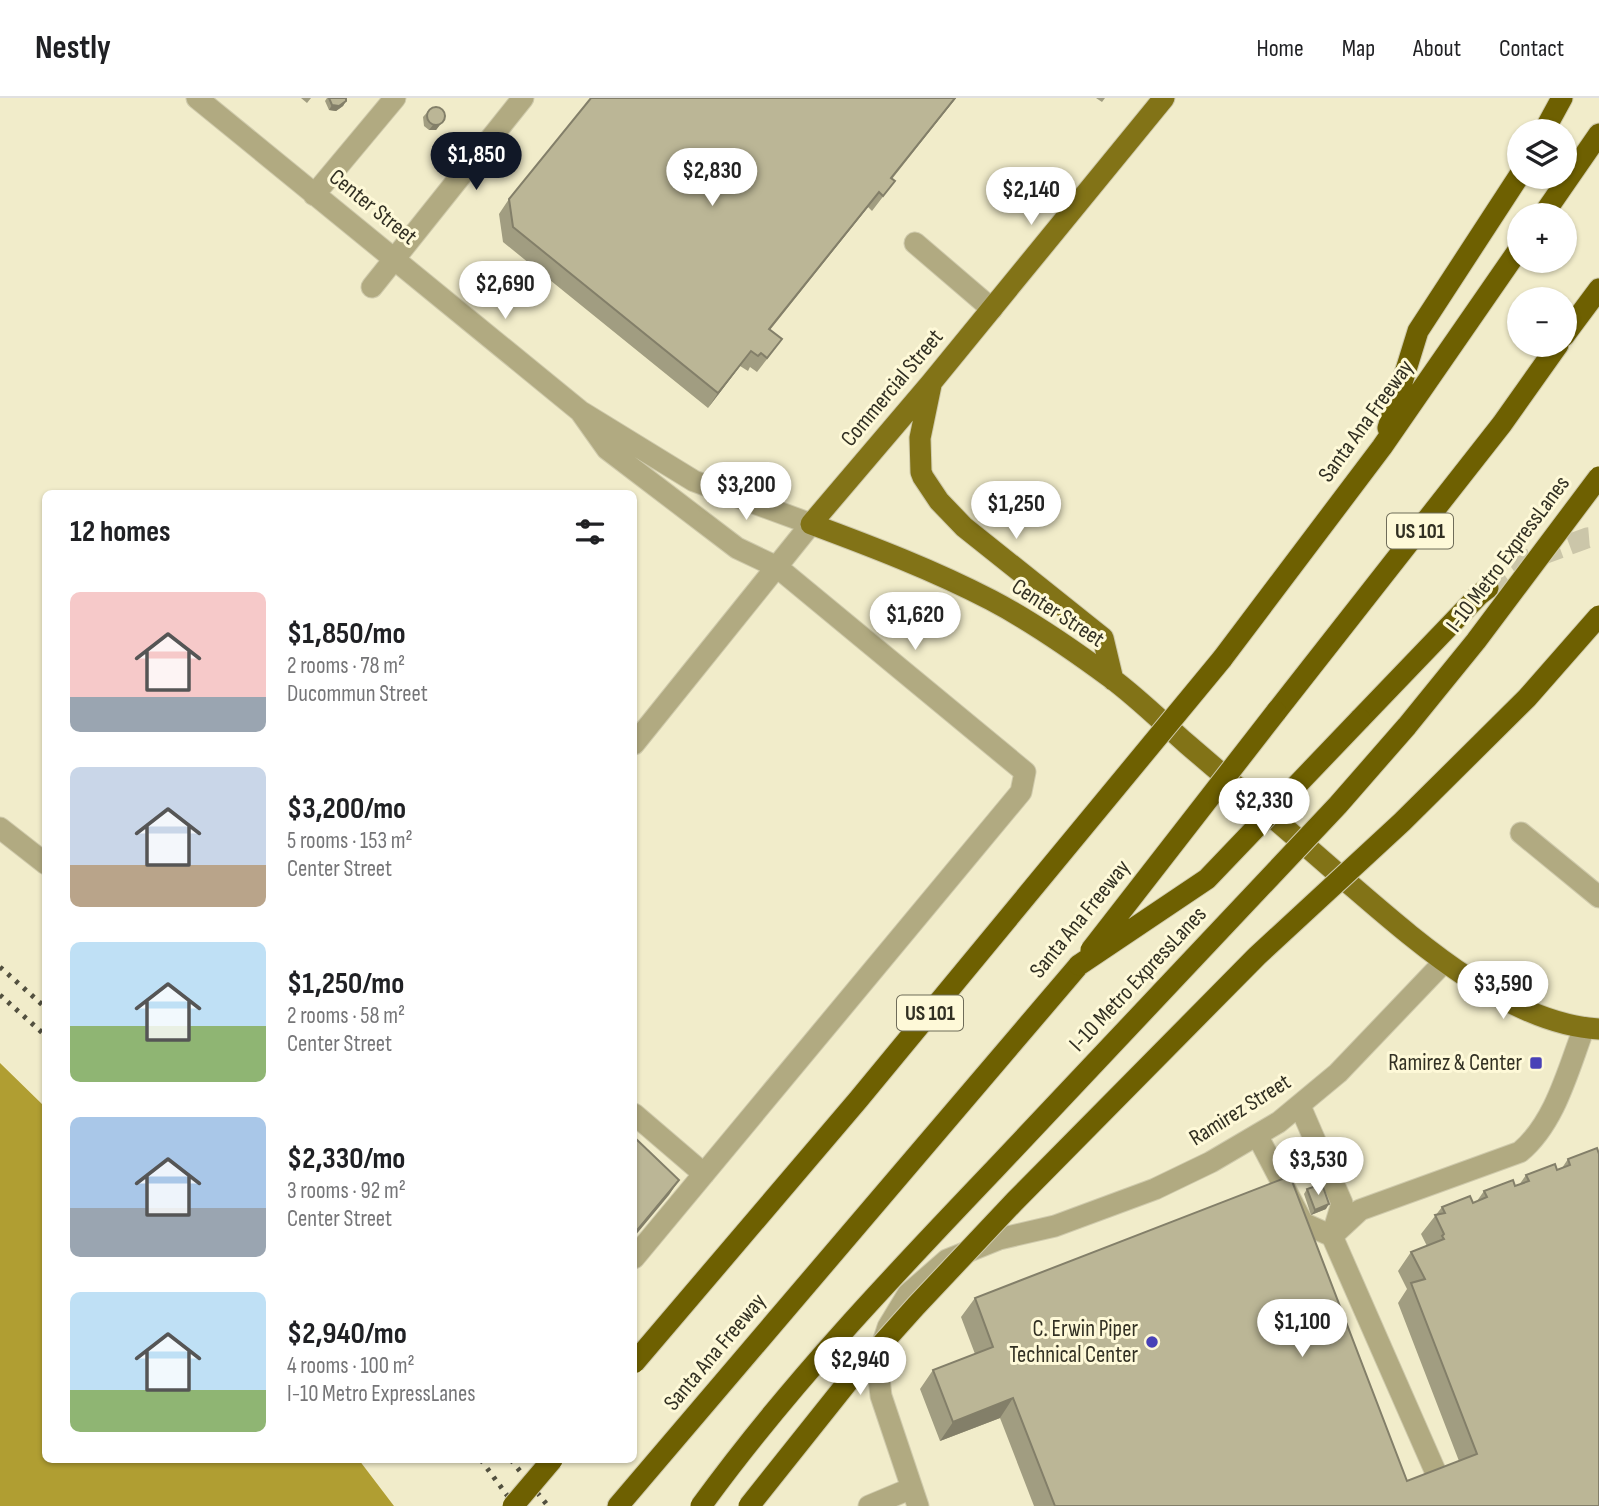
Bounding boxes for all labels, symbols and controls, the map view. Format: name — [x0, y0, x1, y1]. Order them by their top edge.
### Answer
text: Nestly — [35, 28, 111, 68]
text: Home — [1256, 34, 1304, 63]
text: Map — [1342, 34, 1375, 63]
text: About — [1413, 34, 1461, 63]
text: Contact — [1499, 34, 1564, 63]
map controls — [1507, 119, 1577, 357]
button: layers — [1507, 119, 1577, 189]
pin: $1,850 — [419, 132, 533, 192]
text: $1,850 — [447, 141, 505, 169]
pin: $2,830 — [655, 148, 769, 208]
text: $2,830 — [682, 157, 742, 185]
street label: Center Street — [323, 163, 423, 251]
pin: $2,140 — [974, 167, 1088, 227]
text: $2,140 — [1002, 176, 1060, 204]
button: + — [1507, 203, 1577, 273]
pin: $2,690 — [448, 262, 562, 321]
text: $2,690 — [475, 270, 535, 298]
button: − — [1507, 287, 1577, 357]
street label: Commercial Street — [835, 324, 949, 452]
street label: Santa Ana Freeway — [1312, 354, 1420, 488]
pin: $3,200 — [689, 462, 803, 522]
street label: I-10 Metro ExpressLanes — [1440, 470, 1576, 638]
text: $3,200 — [716, 471, 776, 499]
pin: $1,250 — [959, 482, 1073, 541]
text: $1,250 — [987, 490, 1045, 518]
icon: filters — [571, 513, 609, 551]
text: 12 homes — [70, 514, 171, 550]
road number: US 101 — [1387, 514, 1453, 548]
street label: Center Street — [1006, 573, 1110, 653]
pin: $1,620 — [858, 592, 972, 652]
text: $1,620 — [886, 601, 944, 629]
text: $1,850/mo — [287, 616, 406, 652]
icon: home — [126, 620, 210, 704]
text: 2 rooms · 78 m² — [287, 652, 405, 680]
text: Ducommun Street — [287, 680, 428, 708]
pin: $2,330 — [1207, 778, 1321, 838]
text: $2,330 — [1235, 787, 1293, 815]
text: $3,200/mo — [287, 791, 406, 827]
icon: home — [126, 795, 210, 879]
text: 5 rooms · 153 m² — [287, 827, 413, 855]
street label: Santa Ana Freeway — [1024, 854, 1136, 984]
text: Center Street — [287, 855, 392, 883]
street label: I-10 Metro ExpressLanes — [1063, 901, 1213, 1057]
pin: $3,590 — [1446, 962, 1560, 1021]
text: $1,250/mo — [287, 966, 404, 1002]
icon: home — [126, 970, 210, 1054]
text: $3,590 — [1473, 970, 1533, 998]
road number: US 101 — [897, 996, 963, 1030]
text: 2 rooms · 58 m² — [287, 1002, 405, 1030]
text: Center Street — [287, 1030, 392, 1058]
place label: Ramirez & Center — [1388, 1049, 1522, 1077]
marker: Ramirez & Center — [1528, 1055, 1544, 1071]
street label: Ramirez Street — [1184, 1068, 1296, 1152]
pin: $3,530 — [1261, 1138, 1375, 1197]
text: $2,330/mo — [287, 1141, 405, 1177]
icon: home — [126, 1145, 210, 1229]
text: $3,530 — [1289, 1146, 1347, 1174]
text: 3 rooms · 92 m² — [287, 1177, 406, 1205]
text: Center Street — [287, 1205, 392, 1233]
street label: Santa Ana Freeway — [658, 1288, 772, 1416]
pin: $1,100 — [1245, 1300, 1359, 1359]
text: $1,100 — [1273, 1308, 1331, 1336]
place label: C. Erwin Piper Technical Center — [1009, 1315, 1138, 1369]
text: $2,940/mo — [287, 1316, 407, 1352]
icon: home — [126, 1320, 210, 1404]
marker: C. Erwin Piper Technical Center — [1144, 1334, 1160, 1350]
pin: $2,940 — [803, 1338, 917, 1397]
text: $2,940 — [830, 1346, 890, 1374]
text: 4 rooms · 100 m² — [287, 1352, 415, 1380]
text: I-10 Metro ExpressLanes — [287, 1380, 475, 1408]

